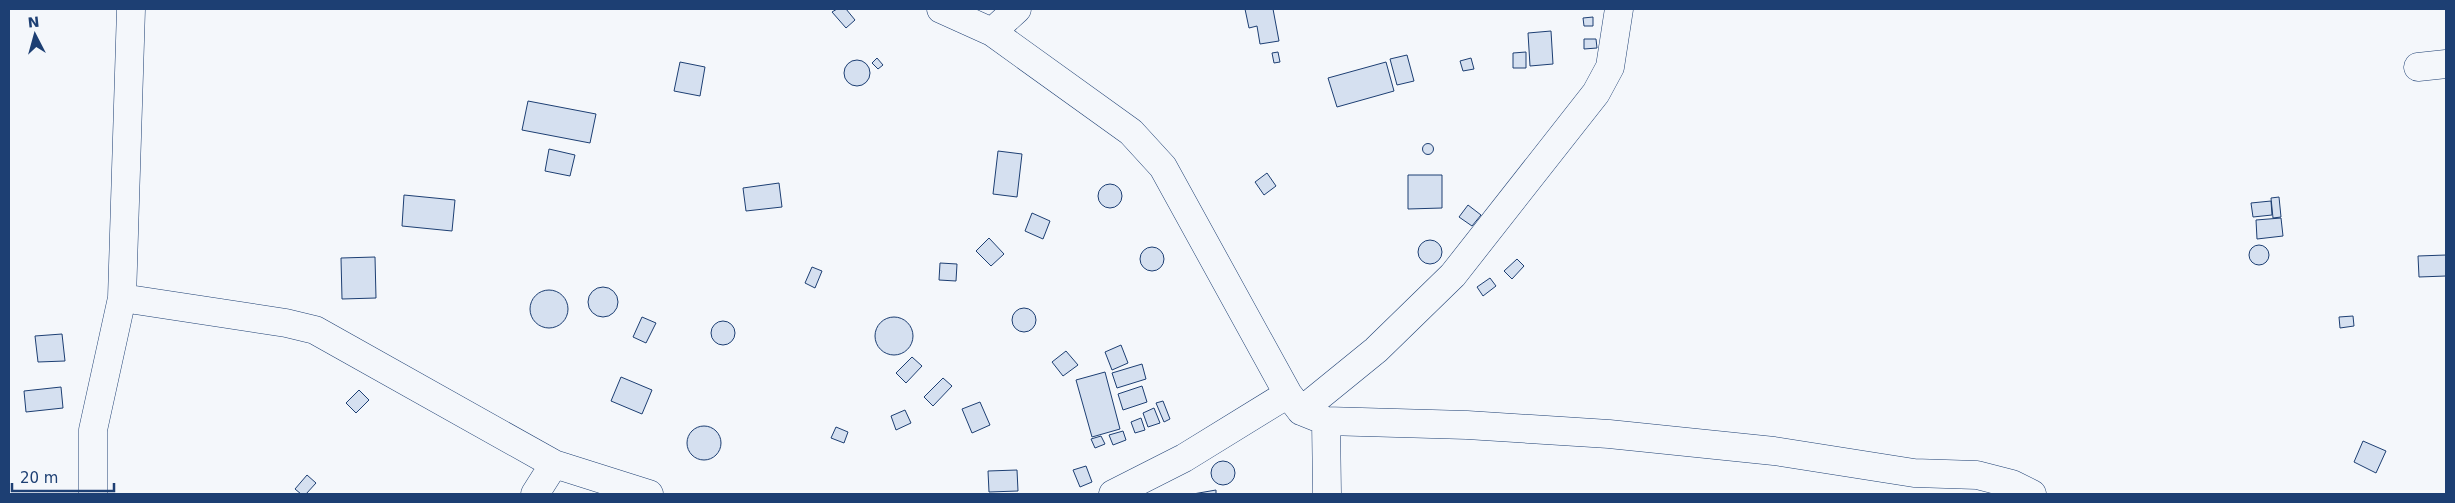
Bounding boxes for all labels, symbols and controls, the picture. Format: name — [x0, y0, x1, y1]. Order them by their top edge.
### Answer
north arrow — [10, 10, 60, 60]
text: N — [27, 14, 40, 31]
scale bar — [12, 460, 115, 492]
text: 20 m — [20, 469, 58, 487]

